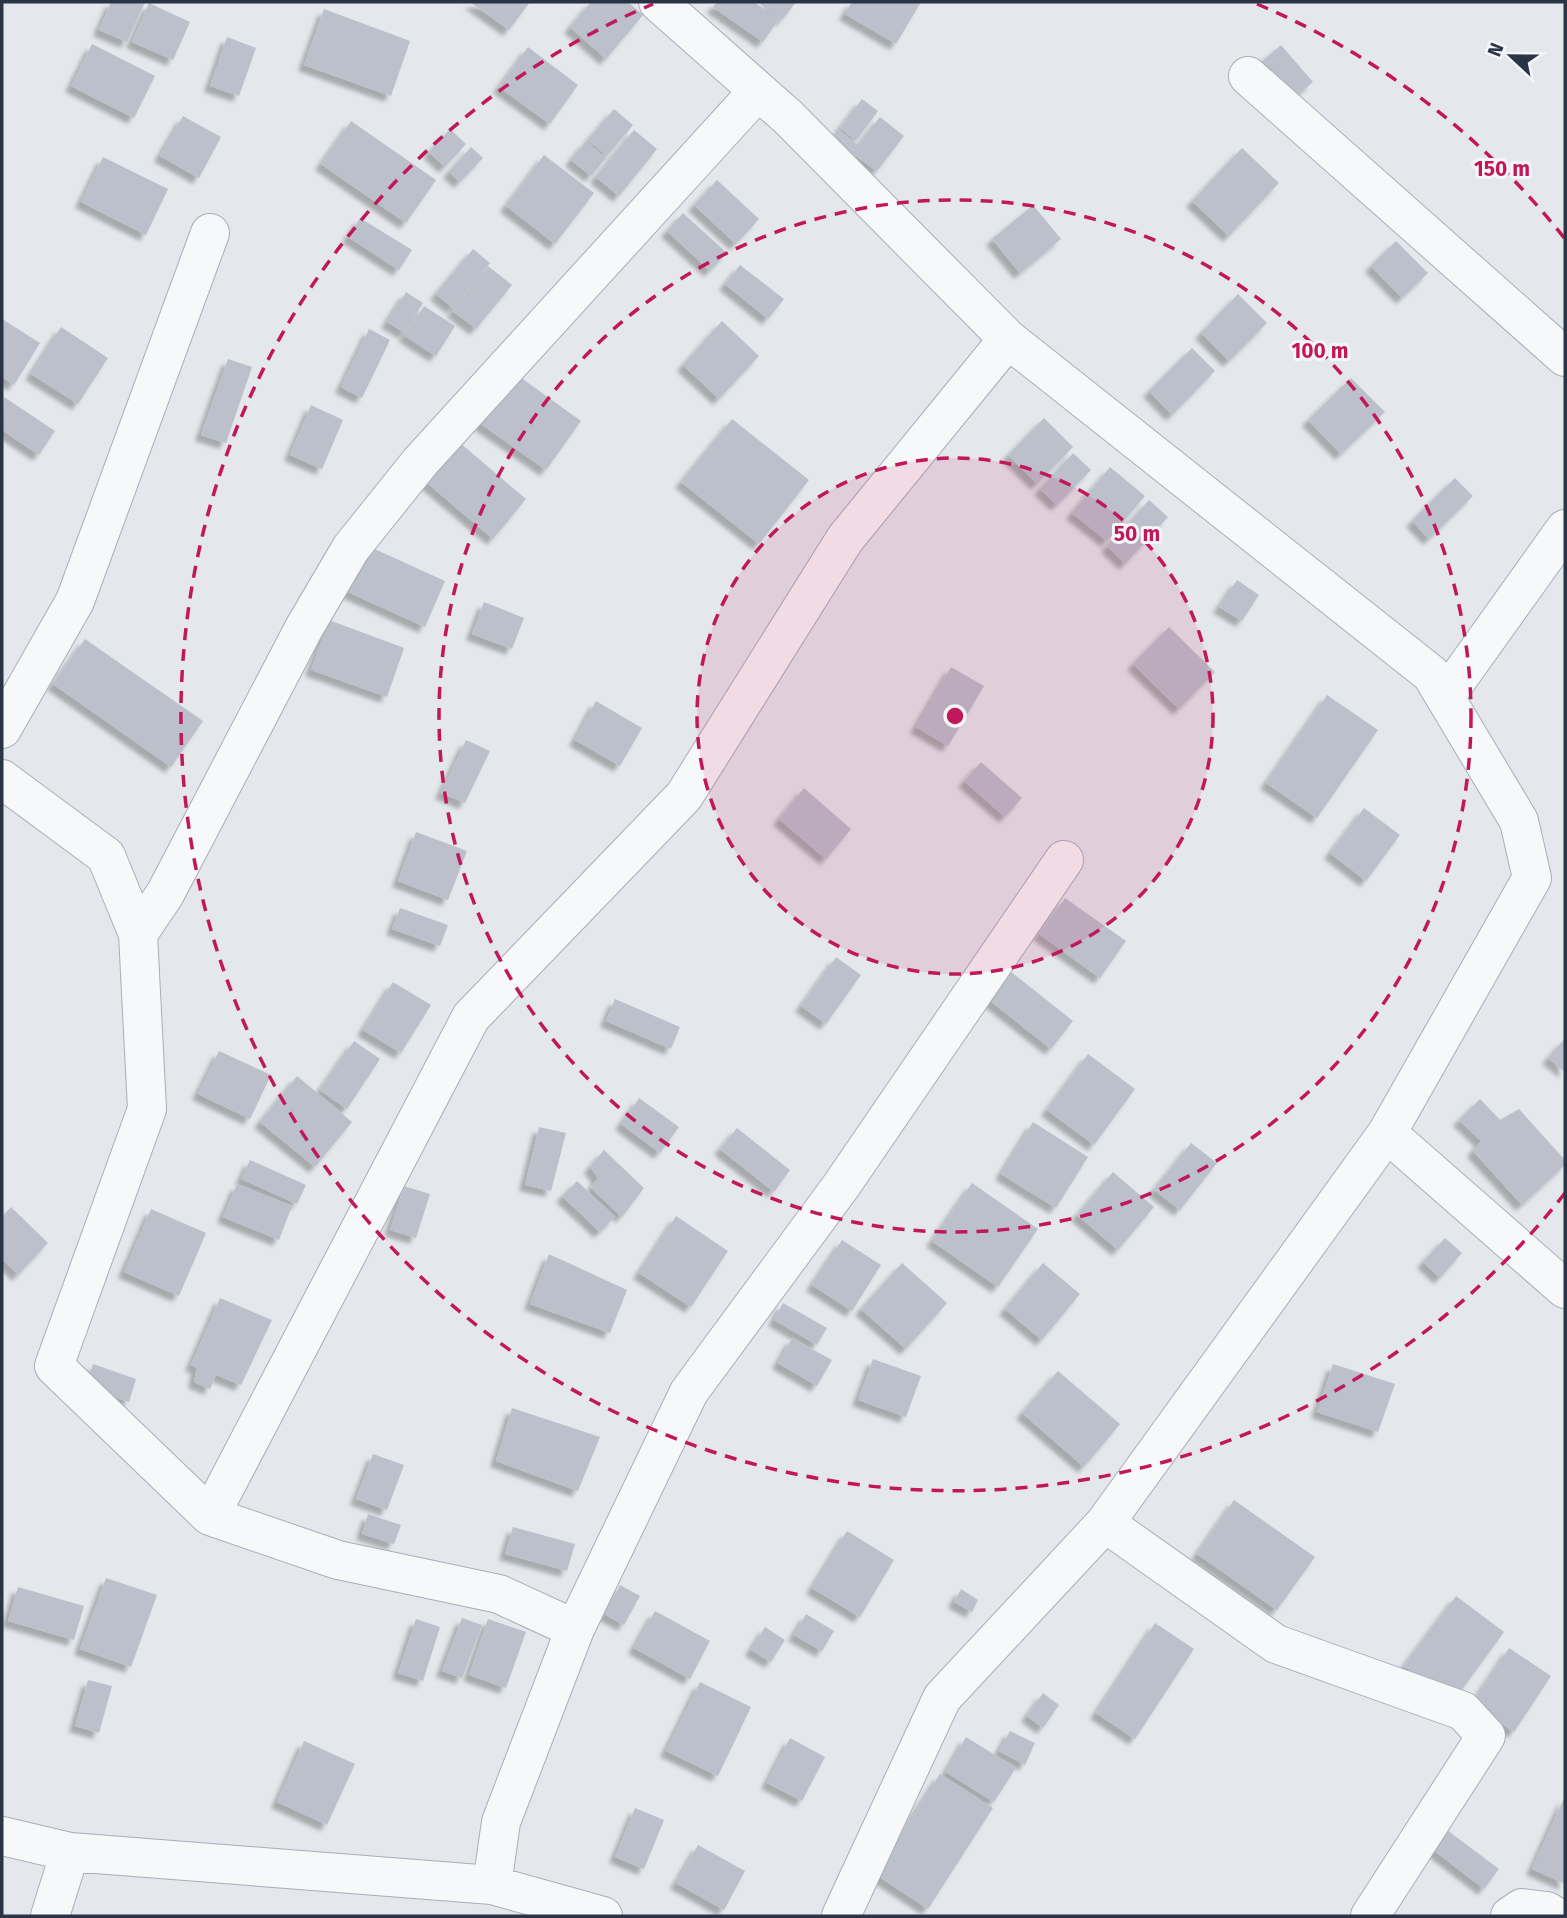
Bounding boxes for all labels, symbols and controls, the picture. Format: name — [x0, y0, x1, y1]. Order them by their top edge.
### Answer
north arrow — [1476, 21, 1546, 91]
text: N — [1483, 40, 1509, 60]
text: 150 m — [1474, 156, 1530, 182]
text: 100 m — [1291, 338, 1349, 364]
text: 50 m — [1114, 521, 1160, 547]
centre of rings — [943, 704, 967, 728]

